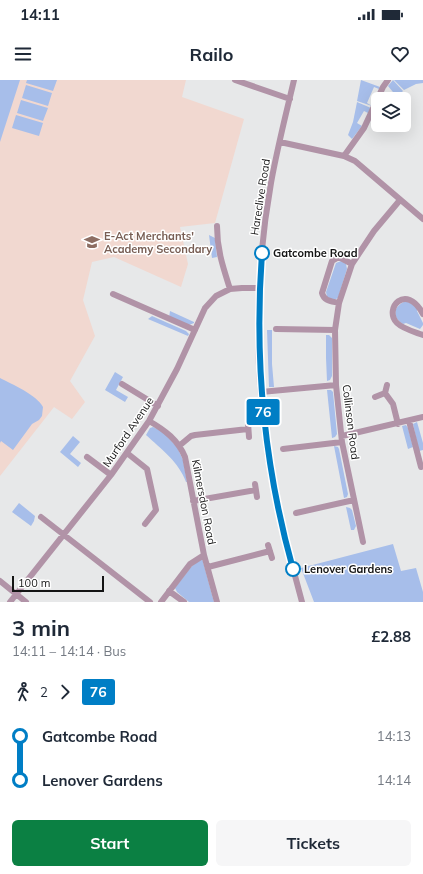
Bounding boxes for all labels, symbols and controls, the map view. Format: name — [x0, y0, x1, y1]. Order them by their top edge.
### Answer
text: 14:11 — [20, 5, 60, 24]
icon: menu — [12, 43, 34, 65]
text: Railo — [190, 43, 233, 66]
icon: heart — [389, 43, 411, 65]
map controls — [371, 92, 411, 132]
button: layers — [371, 92, 411, 132]
street label: Hareclive Road — [247, 158, 273, 236]
place label: E-Act Merchants' Academy Secondary — [104, 229, 212, 256]
school or university icon: E-Act Merchants' Academy Secondary — [83, 233, 101, 251]
marker: Gatcombe Road — [254, 245, 270, 261]
place label: Gatcombe Road — [273, 246, 358, 260]
street label: Collinson Road — [339, 384, 363, 460]
street label: Murford Avenue — [99, 394, 157, 470]
line badge: 76 — [245, 399, 281, 425]
text: 76 — [255, 403, 271, 421]
street label: Kilmersdon Road — [189, 458, 219, 546]
marker: Lenover Gardens — [285, 561, 301, 577]
place label: Lenover Gardens — [304, 562, 393, 576]
scale bar — [12, 574, 104, 593]
text: 100 m — [18, 576, 50, 590]
text: 3 min — [12, 614, 70, 642]
text: £2.88 — [371, 627, 411, 646]
text: 14:11 – 14:14 · Bus — [12, 643, 126, 659]
icon: walk — [12, 681, 34, 703]
icon: forward — [54, 681, 76, 703]
text: 76 — [90, 683, 107, 701]
text: 2 — [40, 684, 48, 700]
text: Gatcombe Road — [42, 727, 157, 746]
text: 14:13 — [377, 728, 411, 744]
text: Lenover Gardens — [42, 771, 163, 790]
text: 14:14 — [377, 772, 411, 788]
button: Start — [12, 820, 208, 866]
button: Tickets — [216, 820, 411, 866]

